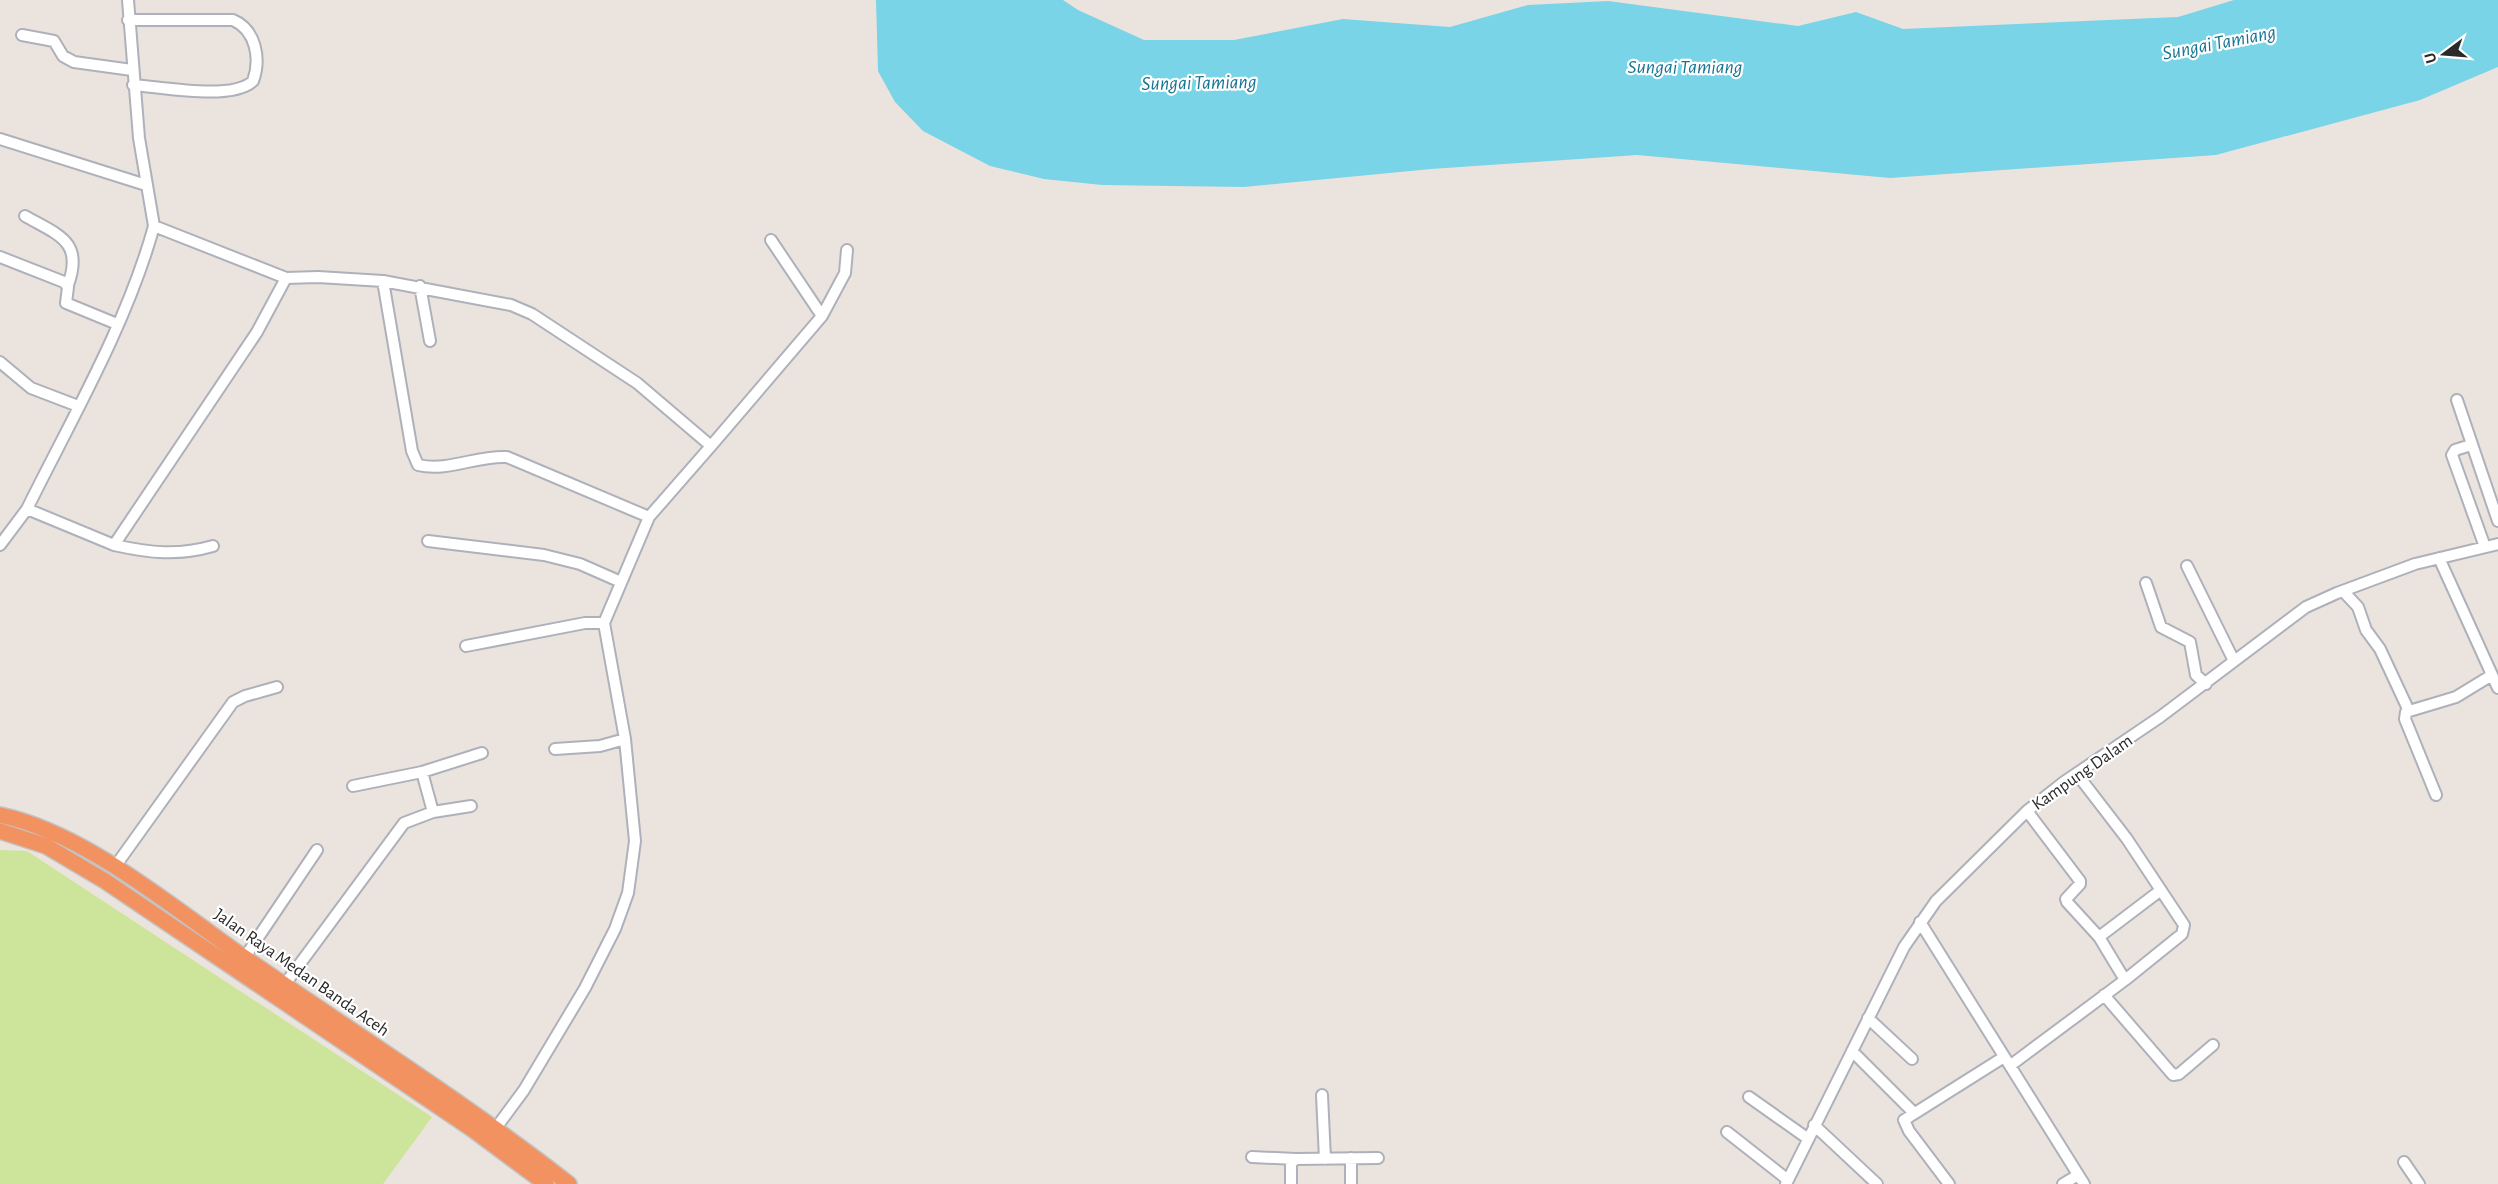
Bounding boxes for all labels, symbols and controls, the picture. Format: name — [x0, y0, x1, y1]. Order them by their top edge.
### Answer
water label: Sungai Tamiang — [2161, 22, 2278, 64]
north arrow — [2414, 24, 2474, 84]
text: U — [2421, 51, 2440, 65]
water label: Sungai Tamiang — [1627, 57, 1743, 77]
water label: Sungai Tamiang — [1141, 72, 1257, 94]
street label: Kampung Dalam — [2029, 732, 2136, 814]
street label: Jalan Raya Medan Banda Aceh — [211, 906, 392, 1040]

